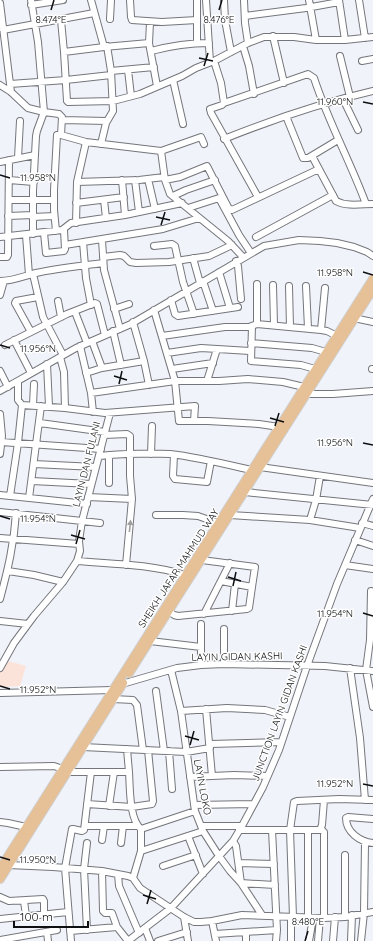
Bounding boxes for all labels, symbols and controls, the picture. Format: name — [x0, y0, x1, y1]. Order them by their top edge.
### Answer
text: 8.474°E — [36, 13, 67, 26]
text: 8.476°E — [203, 13, 235, 26]
text: 11.960°N — [317, 95, 353, 108]
text: 11.958°N — [20, 171, 56, 184]
text: 11.958°N — [317, 266, 353, 279]
text: 11.956°N — [20, 342, 56, 355]
street label: LAYIN DAN FULANI — [70, 420, 103, 508]
text: 11.956°N — [317, 436, 353, 449]
street label: SHEIKH JAFAR MAHMUD WAY — [135, 506, 222, 630]
text: 11.954°N — [20, 512, 56, 525]
one-way arrow — [127, 520, 133, 532]
text: 11.954°N — [317, 607, 353, 620]
street label: JUNCTION LAYIN GIDAN KASHI — [249, 643, 310, 783]
street label: LAYIN GIDAN KASHI — [191, 649, 283, 664]
text: 11.952°N — [20, 683, 56, 696]
street label: LAYIN LOKO — [191, 758, 214, 816]
text: 11.952°N — [317, 777, 353, 790]
text: 11.950°N — [20, 853, 56, 866]
scale bar — [14, 903, 88, 929]
text: 100 m — [20, 909, 53, 924]
text: 8.480°E — [292, 915, 325, 928]

